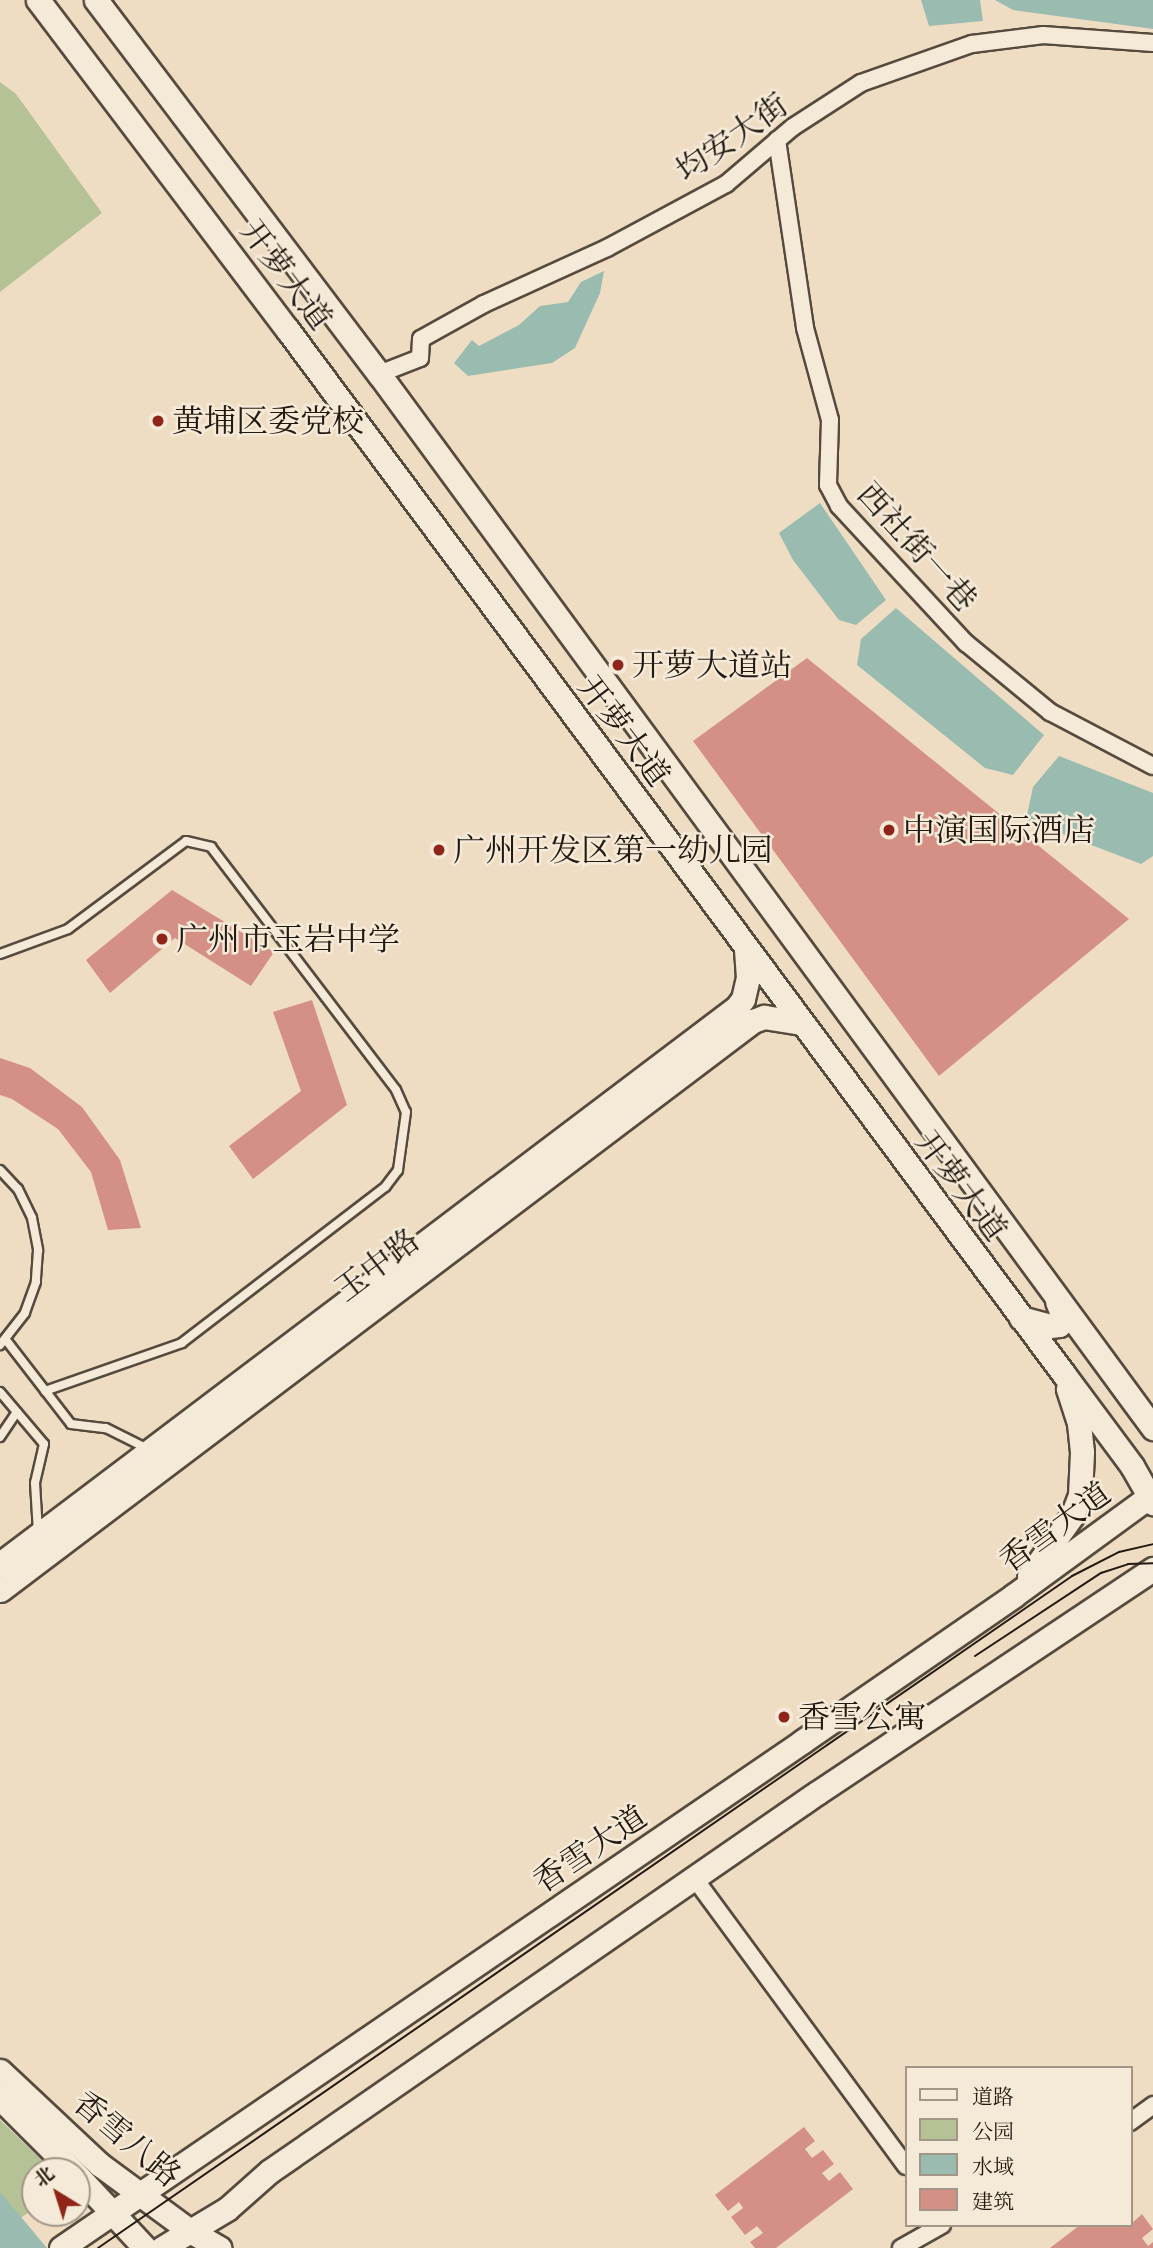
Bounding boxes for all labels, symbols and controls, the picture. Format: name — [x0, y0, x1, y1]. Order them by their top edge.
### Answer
street label: 均安大街 — [669, 86, 795, 190]
street label: 开萝大道 — [232, 212, 340, 338]
place label: 黄埔区委党校 — [172, 402, 364, 440]
marker: 黄埔区委党校 — [150, 413, 166, 429]
street label: 西社街一巷 — [849, 475, 985, 619]
place label: 开萝大道站 — [632, 646, 792, 684]
marker: 开萝大道站 — [610, 657, 626, 673]
street label: 开萝大道 — [570, 668, 678, 794]
place label: 中演国际酒店 — [903, 811, 1095, 849]
marker: 中演国际酒店 — [881, 822, 897, 838]
place label: 广州开发区第一幼儿园 — [453, 831, 773, 869]
marker: 广州开发区第一幼儿园 — [431, 842, 447, 858]
place label: 广州市玉岩中学 — [176, 920, 400, 958]
marker: 广州市玉岩中学 — [154, 931, 170, 947]
street label: 开萝大道 — [907, 1123, 1015, 1249]
street label: 玉中路 — [327, 1221, 427, 1309]
street label: 香雪大道 — [992, 1474, 1118, 1580]
place label: 香雪公寓 — [798, 1698, 926, 1736]
marker: 香雪公寓 — [776, 1709, 792, 1725]
street label: 香雪大道 — [526, 1797, 654, 1901]
legend — [904, 2066, 1132, 2227]
street label: 香雪八路 — [66, 2083, 188, 2195]
text: 道路 — [972, 2083, 1014, 2110]
text: 公园 — [972, 2118, 1014, 2145]
text: 水域 — [972, 2153, 1014, 2180]
north arrow — [21, 2157, 91, 2227]
text: 北 — [29, 2161, 59, 2192]
text: 建筑 — [972, 2188, 1014, 2215]

